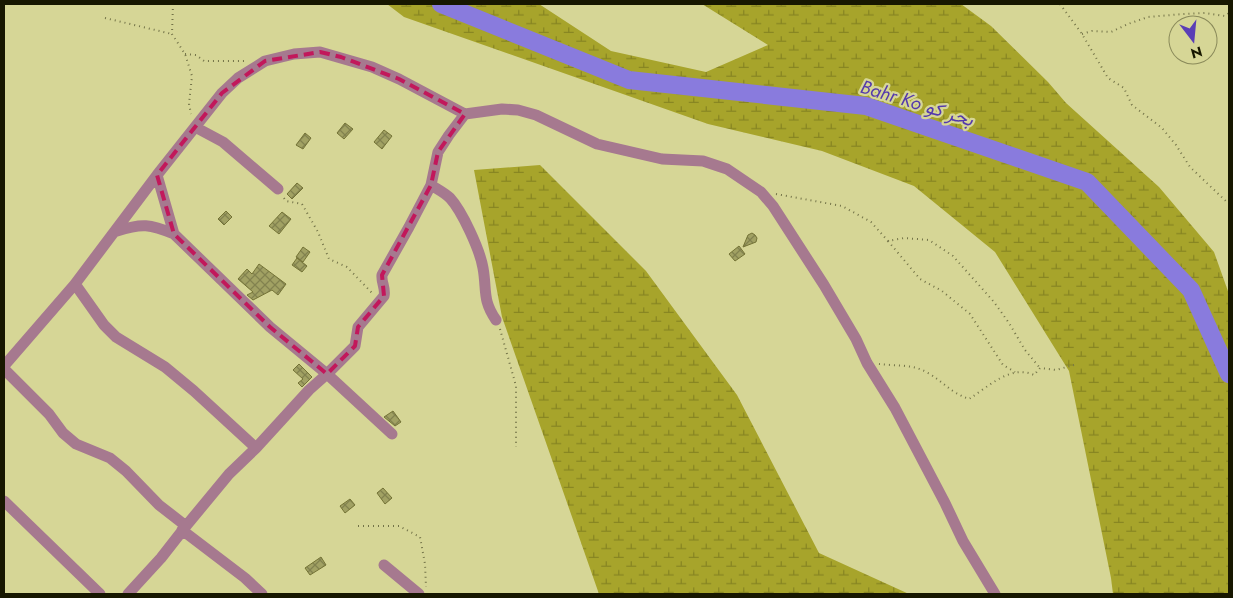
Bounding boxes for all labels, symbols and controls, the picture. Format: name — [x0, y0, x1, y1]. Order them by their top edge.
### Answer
north arrow — [1168, 15, 1218, 65]
text: N — [1188, 41, 1205, 64]
water label: Bahr Ko بحر كو — [857, 73, 978, 133]

